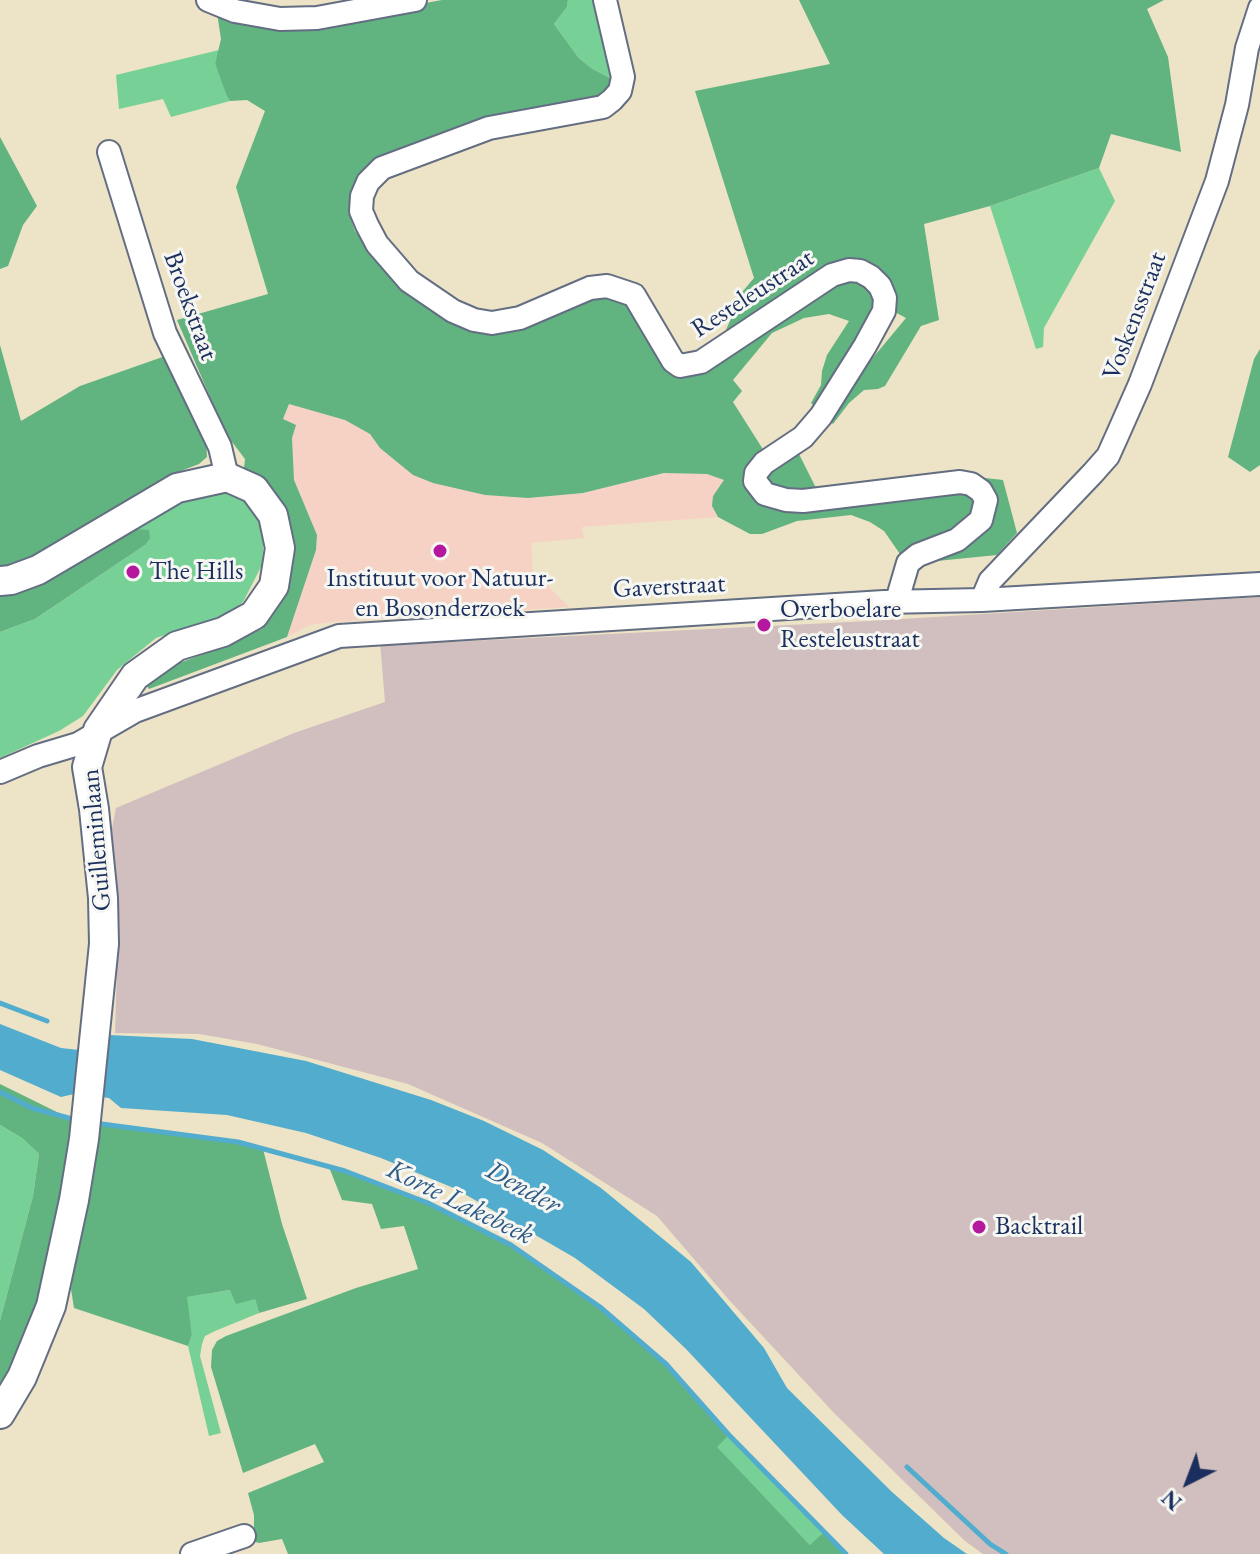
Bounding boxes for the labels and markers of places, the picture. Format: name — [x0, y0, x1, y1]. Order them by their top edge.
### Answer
marker: Instituut voor Natuur- en Bosonderzoek — [431, 542, 449, 560]
place label: The Hills — [149, 556, 243, 588]
marker: The Hills — [124, 563, 142, 581]
place label: Instituut voor Natuur- en Bosonderzoek — [326, 563, 554, 624]
place label: Overboelare Resteleustraat — [780, 594, 920, 656]
marker: Overboelare Resteleustraat — [755, 616, 773, 634]
place label: Backtrail — [995, 1211, 1083, 1243]
marker: Backtrail — [970, 1218, 988, 1236]

